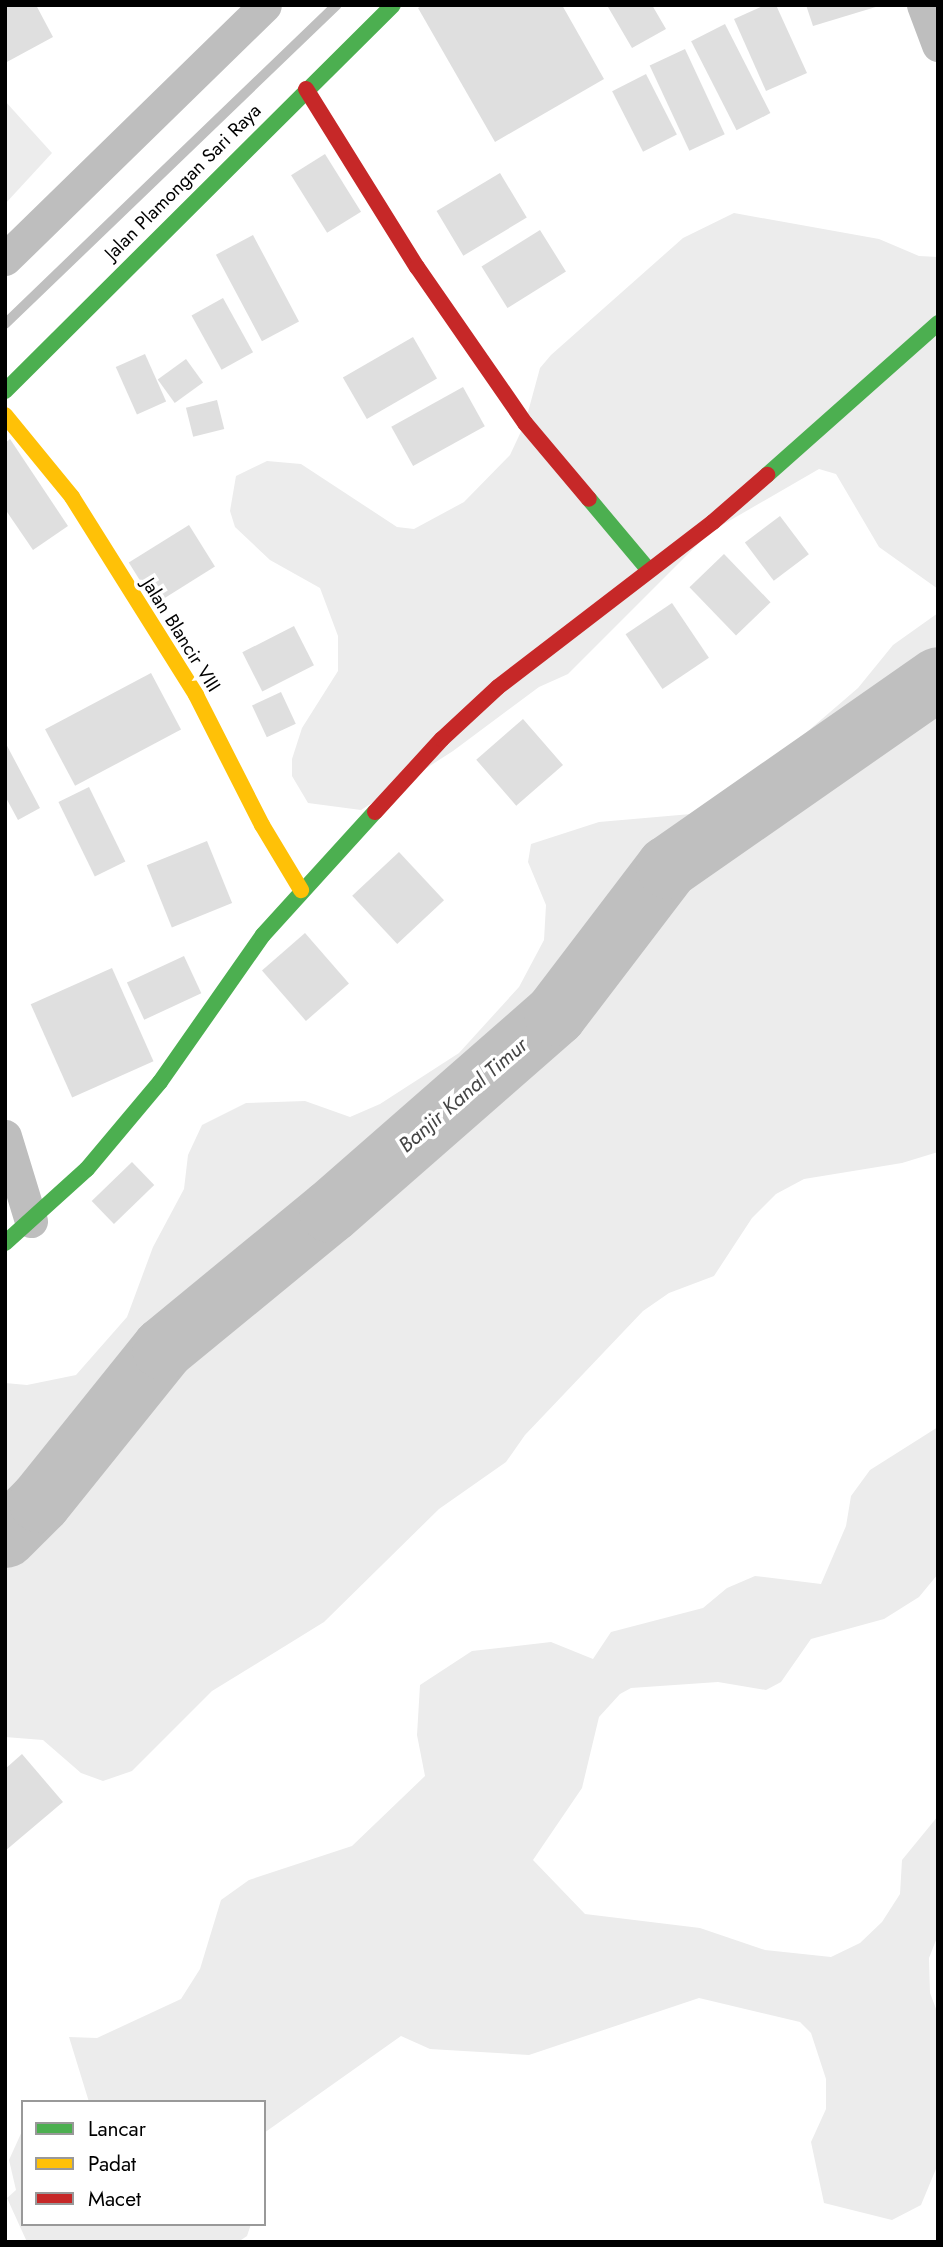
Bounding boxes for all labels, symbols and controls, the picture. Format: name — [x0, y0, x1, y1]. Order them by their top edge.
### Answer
street label: Jalan Plamongan Sari Raya — [100, 99, 266, 265]
street label: Jalan Blancir VIII — [137, 574, 225, 696]
water label: Banjir Kanal Timur — [394, 1032, 532, 1158]
legend — [21, 2100, 266, 2226]
text: Lancar — [88, 2114, 146, 2144]
text: Padat — [88, 2149, 136, 2179]
text: Macet — [88, 2184, 141, 2214]

